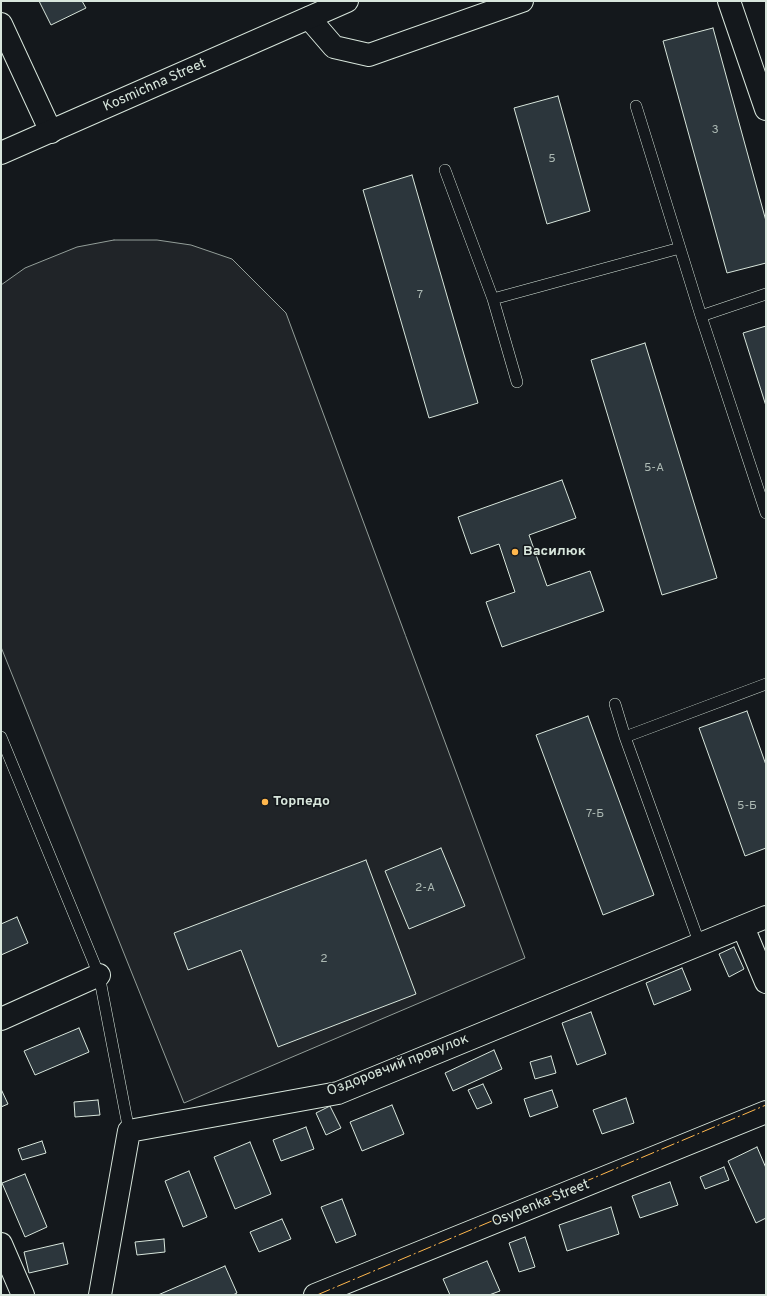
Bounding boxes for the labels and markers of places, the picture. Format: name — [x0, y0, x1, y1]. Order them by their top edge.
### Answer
place label: Василюк — [523, 544, 586, 560]
marker: Василюк — [510, 547, 520, 557]
place label: Торпедо — [273, 794, 330, 810]
marker: Торпедо — [260, 797, 270, 807]

